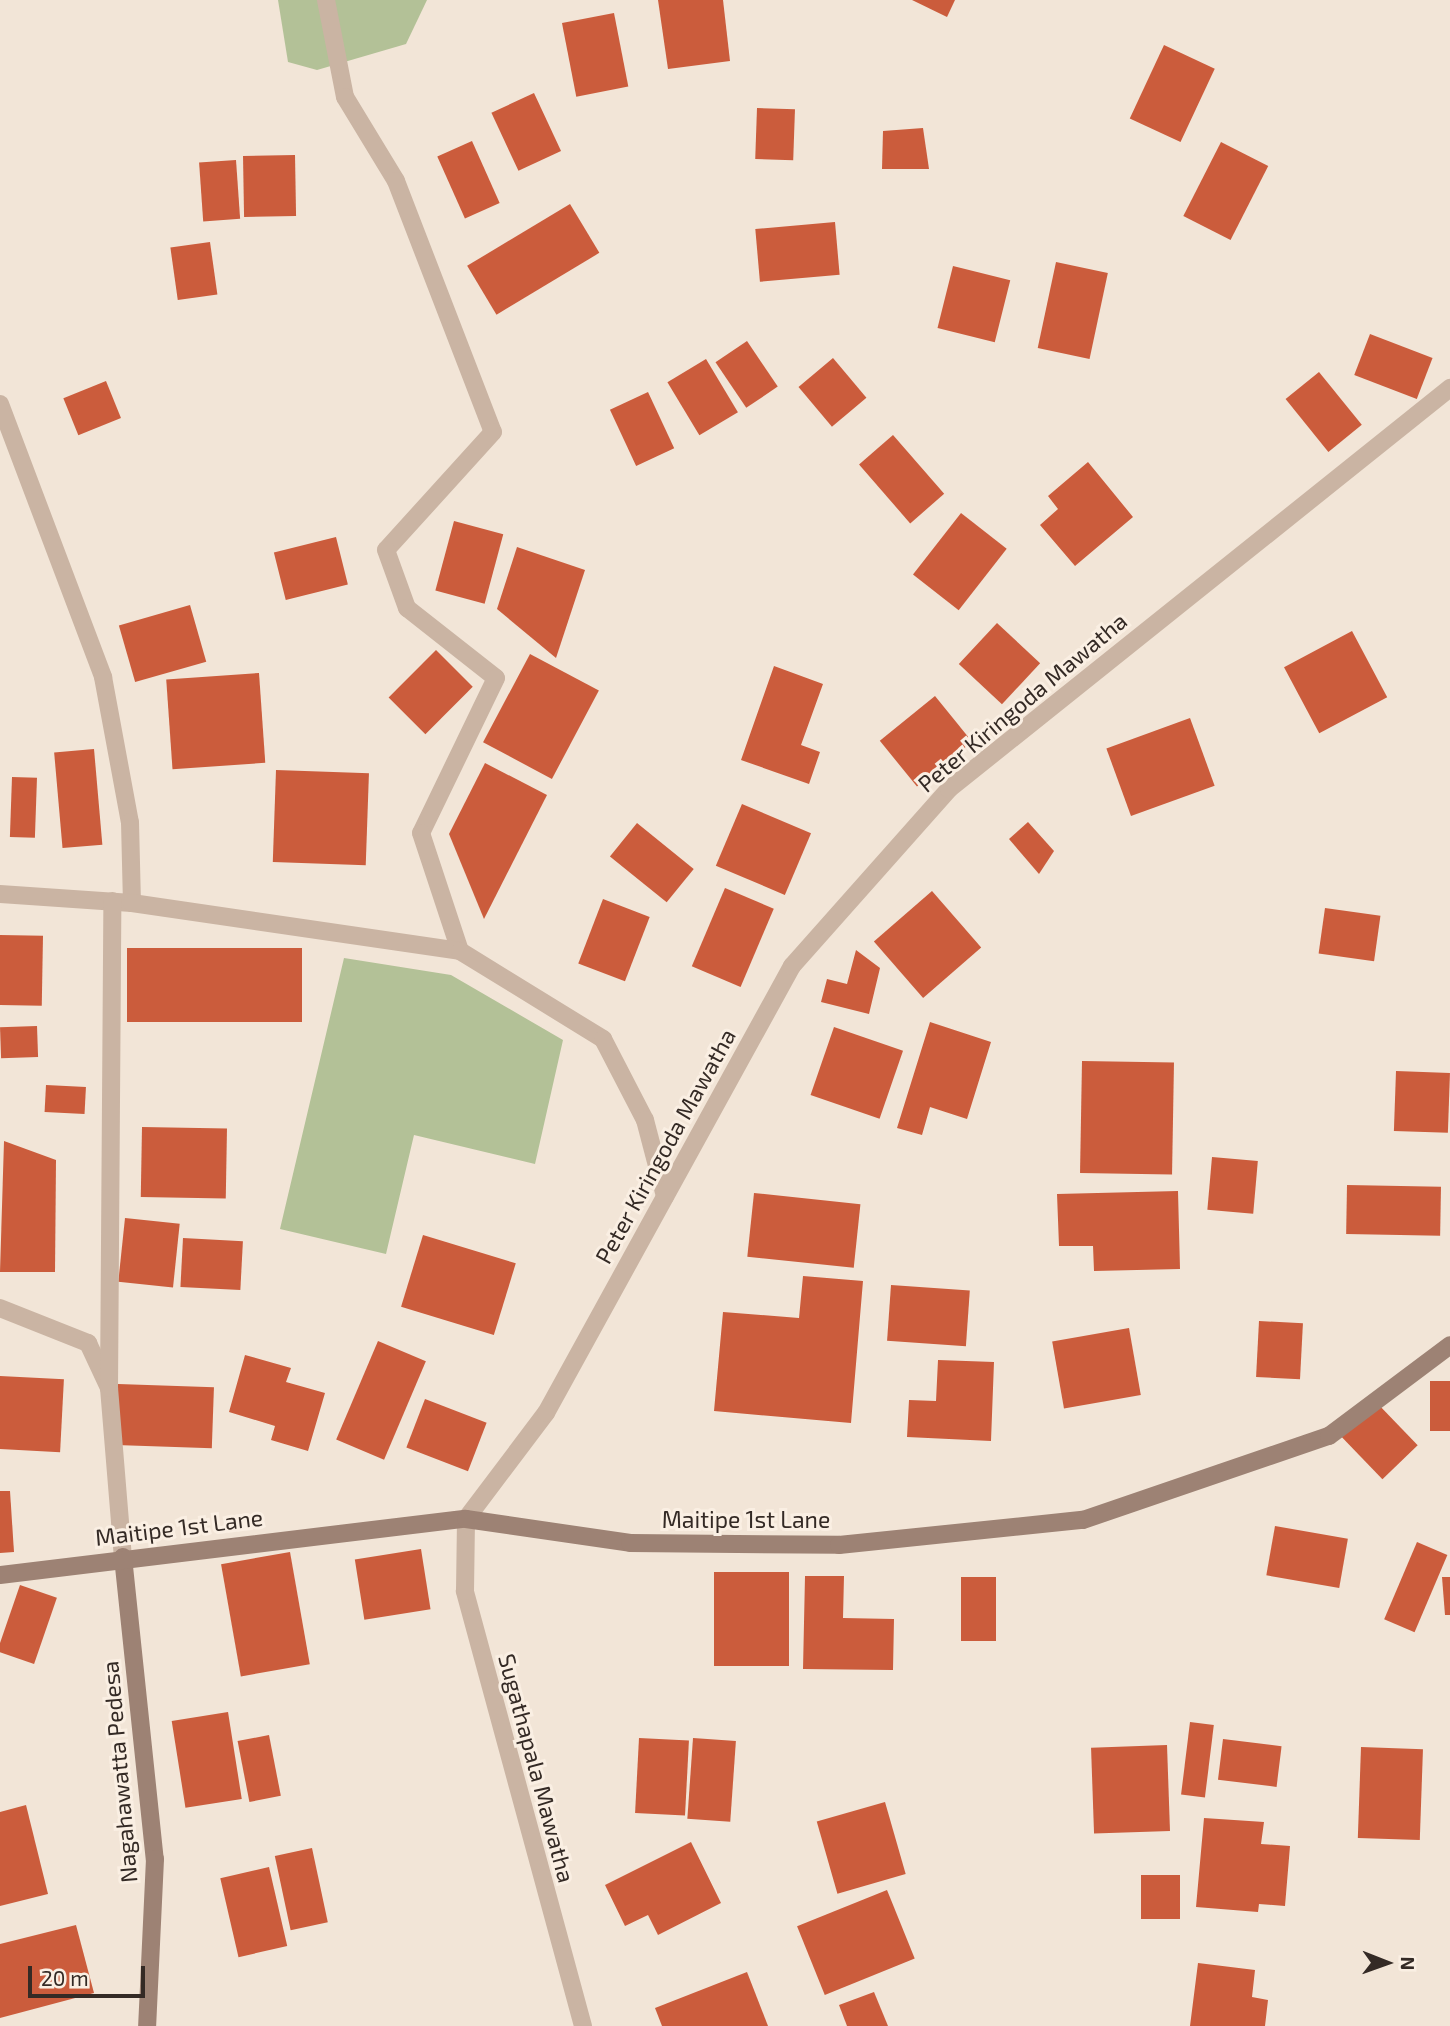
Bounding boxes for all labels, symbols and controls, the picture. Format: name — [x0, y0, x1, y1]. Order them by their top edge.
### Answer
street label: Peter Kiringoda Mawatha — [912, 606, 1132, 798]
street label: Peter Kiringoda Mawatha — [589, 1024, 741, 1268]
street label: Maitipe 1st Lane — [94, 1503, 264, 1551]
street label: Maitipe 1st Lane — [662, 1505, 830, 1533]
street label: Sugathapala Mawatha — [493, 1651, 581, 1885]
street label: Nagahawatta Pedesa — [96, 1660, 142, 1884]
north arrow — [1352, 1928, 1422, 1998]
scale bar — [32, 1952, 149, 1996]
text: N — [1397, 1956, 1420, 1970]
text: 20 m — [41, 1965, 89, 1990]

